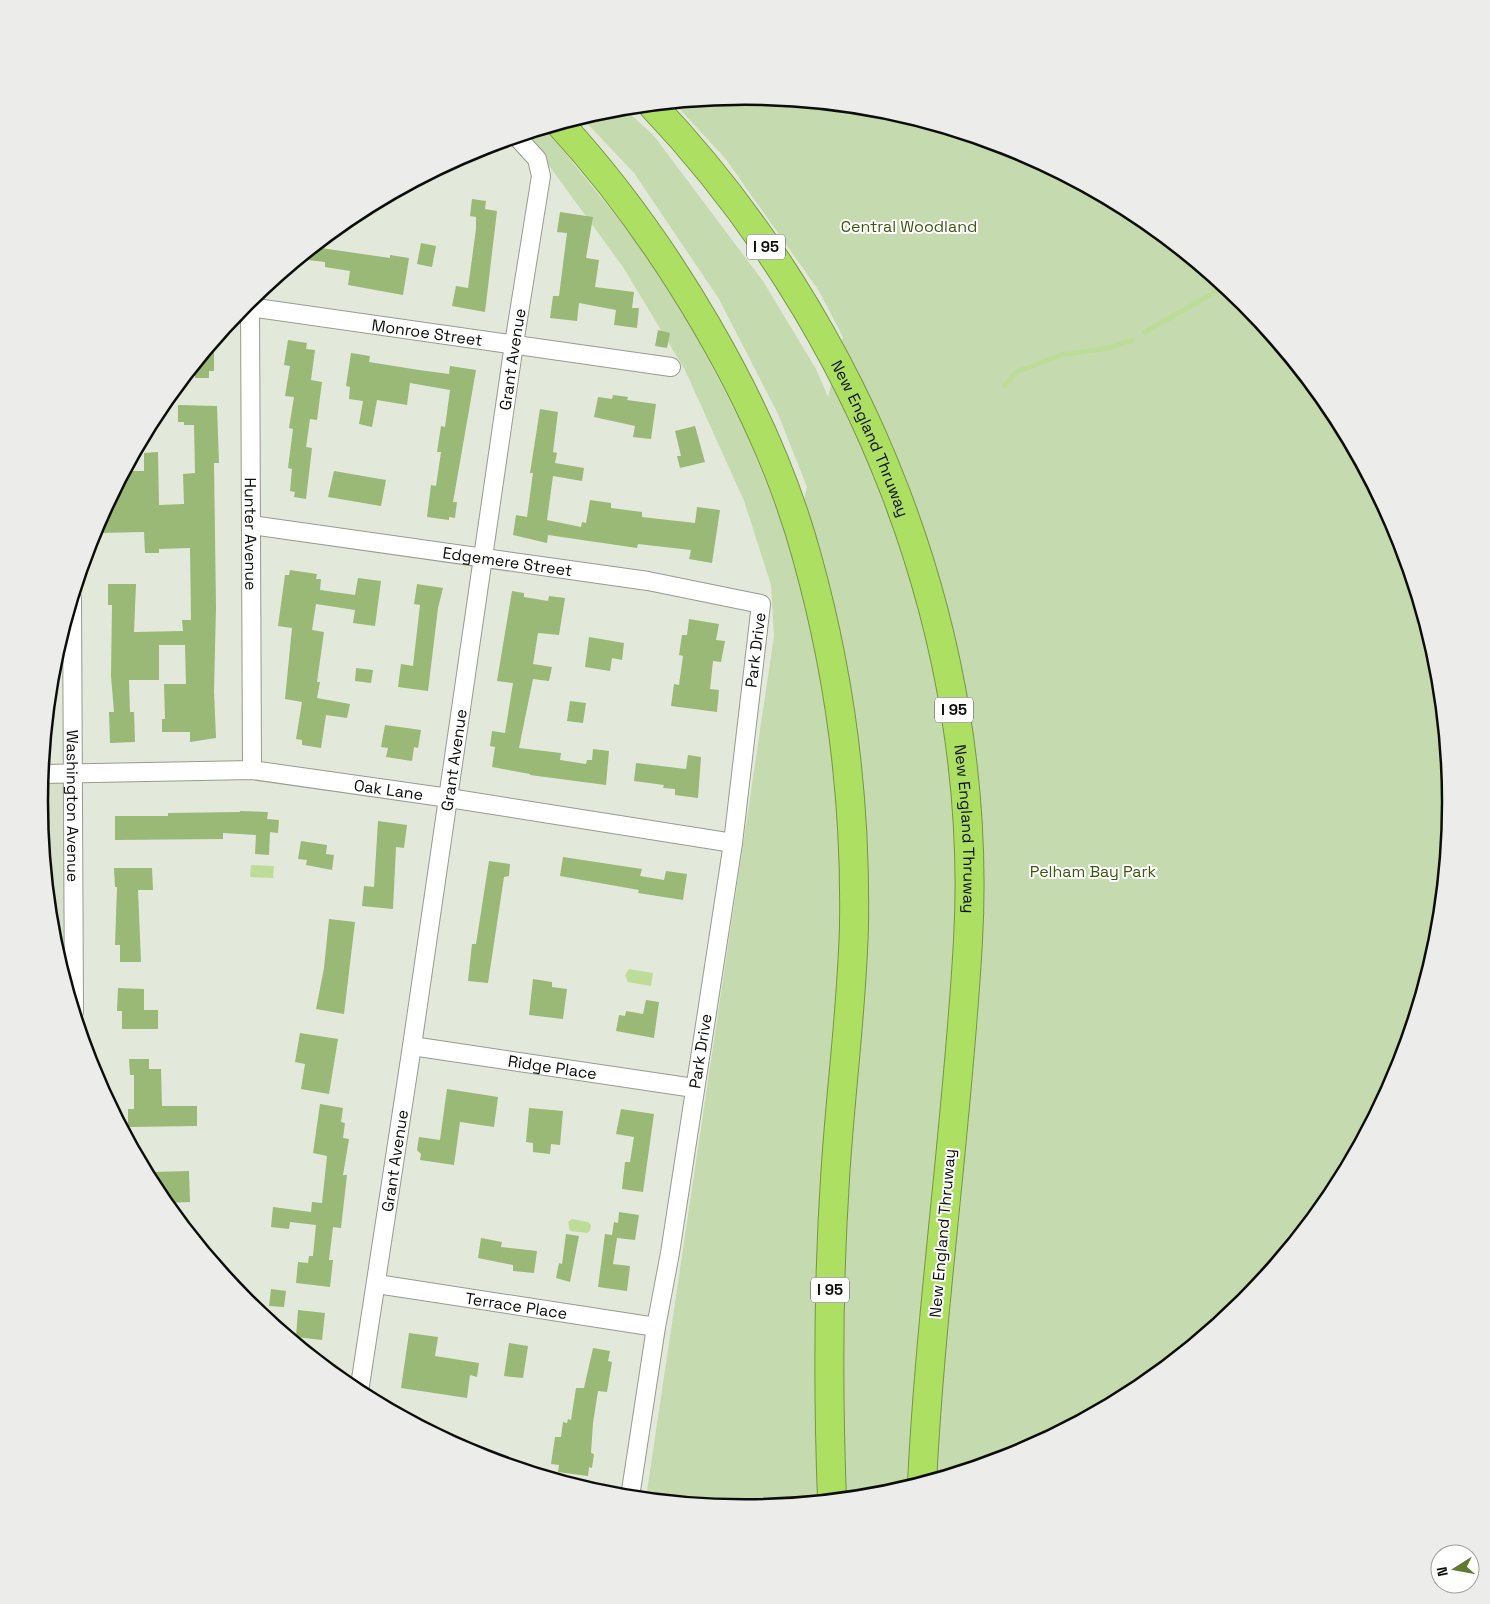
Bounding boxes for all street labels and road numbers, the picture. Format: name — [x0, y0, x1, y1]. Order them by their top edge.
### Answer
road number: I 95 — [747, 234, 785, 260]
street label: Grant Avenue — [494, 307, 531, 412]
street label: Monroe Street — [370, 314, 484, 351]
street label: New England Thruway — [826, 356, 914, 520]
street label: Hunter Avenue — [240, 477, 261, 591]
street label: Edgemere Street — [441, 542, 574, 581]
street label: Park Drive — [740, 611, 771, 689]
road number: I 95 — [935, 698, 973, 722]
street label: Grant Avenue — [436, 708, 472, 813]
street label: Washington Avenue — [62, 730, 83, 882]
street label: New England Thruway — [949, 743, 980, 914]
street label: Oak Lane — [352, 775, 425, 805]
street label: Park Drive — [684, 1012, 717, 1090]
street label: Ridge Place — [506, 1050, 598, 1084]
street label: Grant Avenue — [377, 1108, 413, 1213]
street label: New England Thruway — [925, 1148, 960, 1318]
road number: I 95 — [811, 1278, 849, 1302]
street label: Terrace Place — [464, 1288, 569, 1324]

